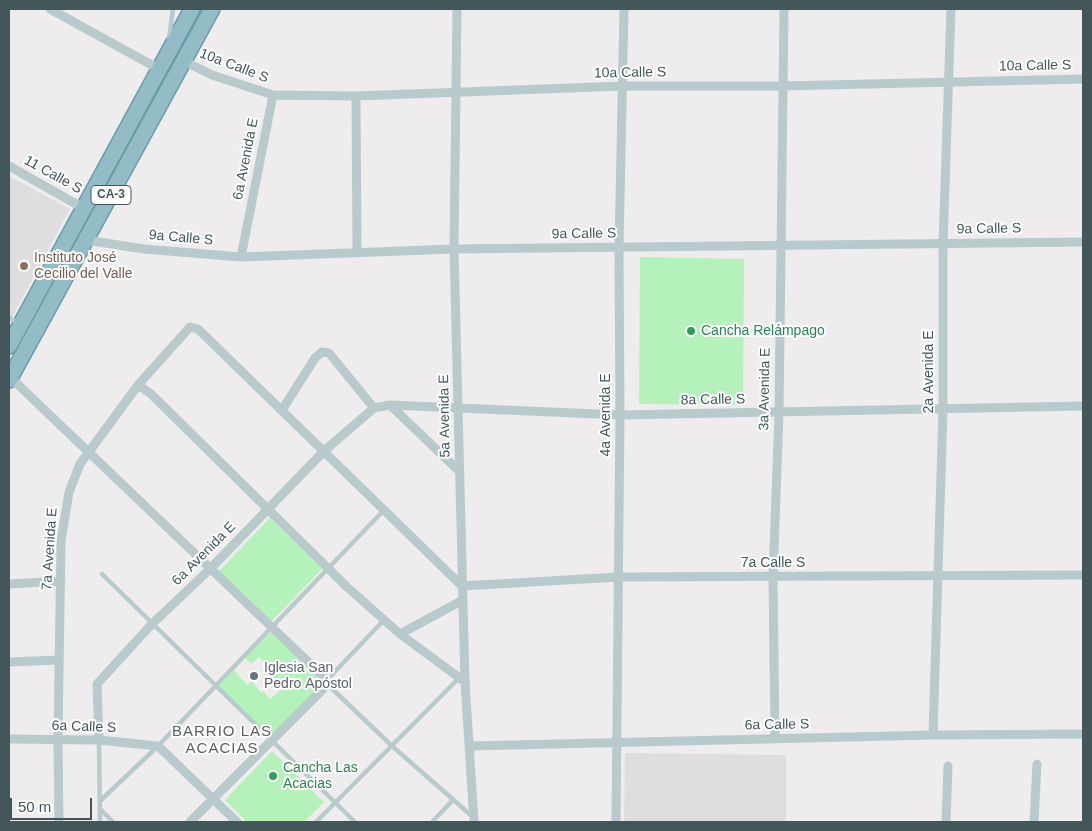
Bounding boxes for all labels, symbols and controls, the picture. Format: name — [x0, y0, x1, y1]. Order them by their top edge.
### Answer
street label: 10a Calle S — [197, 45, 271, 87]
street label: 10a Calle S — [999, 57, 1071, 75]
street label: 10a Calle S — [594, 64, 666, 82]
street label: 6a Avenida E — [230, 117, 262, 201]
street label: 11 Calle S — [21, 152, 85, 198]
road number: CA-3 — [91, 186, 131, 204]
street label: 9a Calle S — [957, 220, 1021, 238]
street label: 9a Calle S — [552, 225, 616, 243]
street label: 9a Calle S — [148, 227, 214, 249]
place label: Instituto José Cecilio del Valle — [34, 250, 133, 282]
marker: Instituto José Cecilio del Valle — [18, 260, 30, 272]
place label: Cancha Relámpago — [701, 323, 825, 339]
marker: Cancha Relámpago — [685, 325, 697, 337]
street label: 2a Avenida E — [921, 330, 937, 414]
street label: 3a Avenida E — [756, 347, 774, 431]
street label: 4a Avenida E — [598, 373, 614, 457]
street label: 5a Avenida E — [436, 374, 454, 458]
street label: 8a Calle S — [681, 391, 745, 409]
street label: 7a Avenida E — [39, 507, 61, 591]
street label: 6a Avenida E — [169, 519, 239, 589]
street label: 7a Calle S — [741, 555, 805, 571]
place label: Iglesia San Pedro Apóstol — [264, 660, 352, 692]
marker: Iglesia San Pedro Apóstol — [248, 670, 260, 682]
street label: 6a Calle S — [745, 716, 809, 734]
street label: 6a Calle S — [51, 717, 117, 737]
district label: BARRIO LAS ACACIAS — [171, 723, 273, 758]
place label: Cancha Las Acacias — [283, 760, 358, 792]
marker: Cancha Las Acacias — [267, 770, 279, 782]
scale bar — [12, 788, 95, 820]
text: 50 m — [18, 798, 51, 815]

